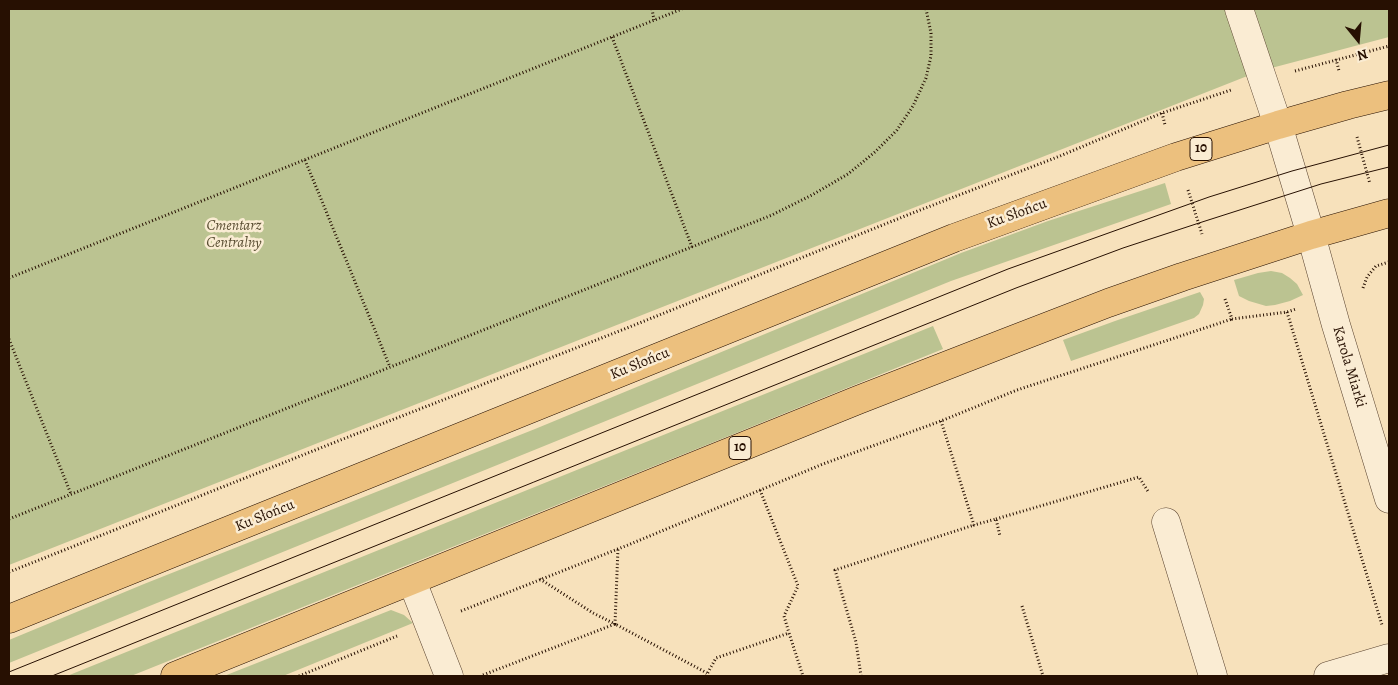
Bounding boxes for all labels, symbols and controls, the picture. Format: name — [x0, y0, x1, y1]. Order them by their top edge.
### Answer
north arrow — [1333, 15, 1383, 65]
text: N — [1355, 44, 1370, 65]
road number: 10 — [1190, 138, 1212, 160]
street label: Ku Słońcu — [985, 195, 1049, 233]
park label: Cmentarz Centralny — [206, 217, 262, 252]
street label: Karola Miarki — [1328, 324, 1370, 410]
street label: Ku Słońcu — [608, 344, 672, 384]
road number: 10 — [729, 436, 751, 459]
street label: Ku Słońcu — [233, 496, 297, 536]

